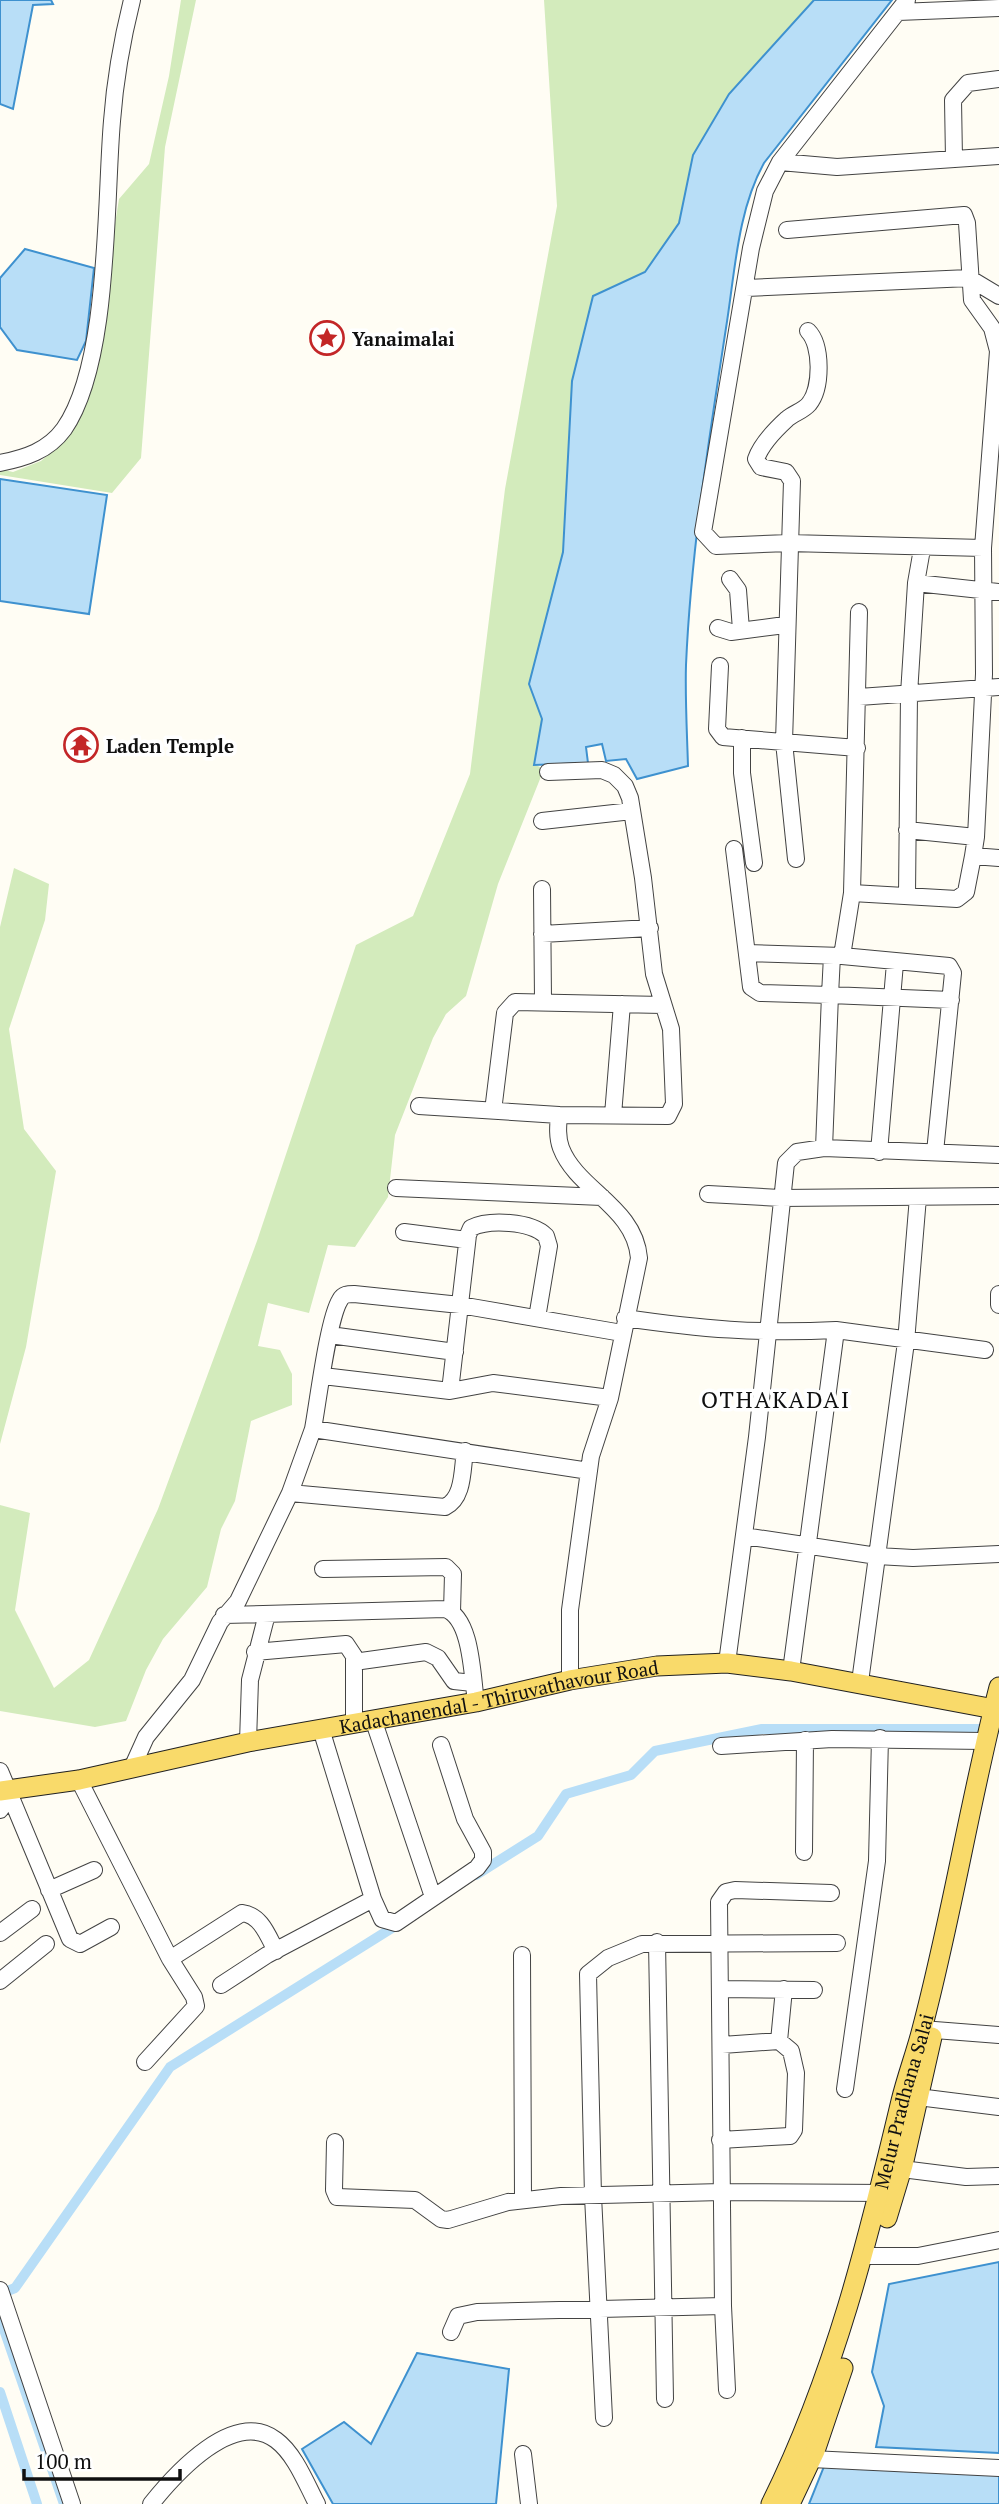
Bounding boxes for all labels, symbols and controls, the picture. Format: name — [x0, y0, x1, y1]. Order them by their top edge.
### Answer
place icon: Yanaimalai — [308, 319, 346, 357]
place label: Yanaimalai — [352, 326, 455, 351]
temple icon: Laden Temple — [62, 726, 100, 764]
place label: Laden Temple — [106, 733, 234, 758]
district label: OTHAKADAI — [701, 1384, 851, 1415]
street label: Kadachanendal - Thiruvathavour Road — [337, 1653, 661, 1738]
street label: Melur Pradhana Salai — [868, 2011, 938, 2191]
scale bar — [24, 2438, 180, 2482]
text: 100 m — [35, 2447, 92, 2475]

